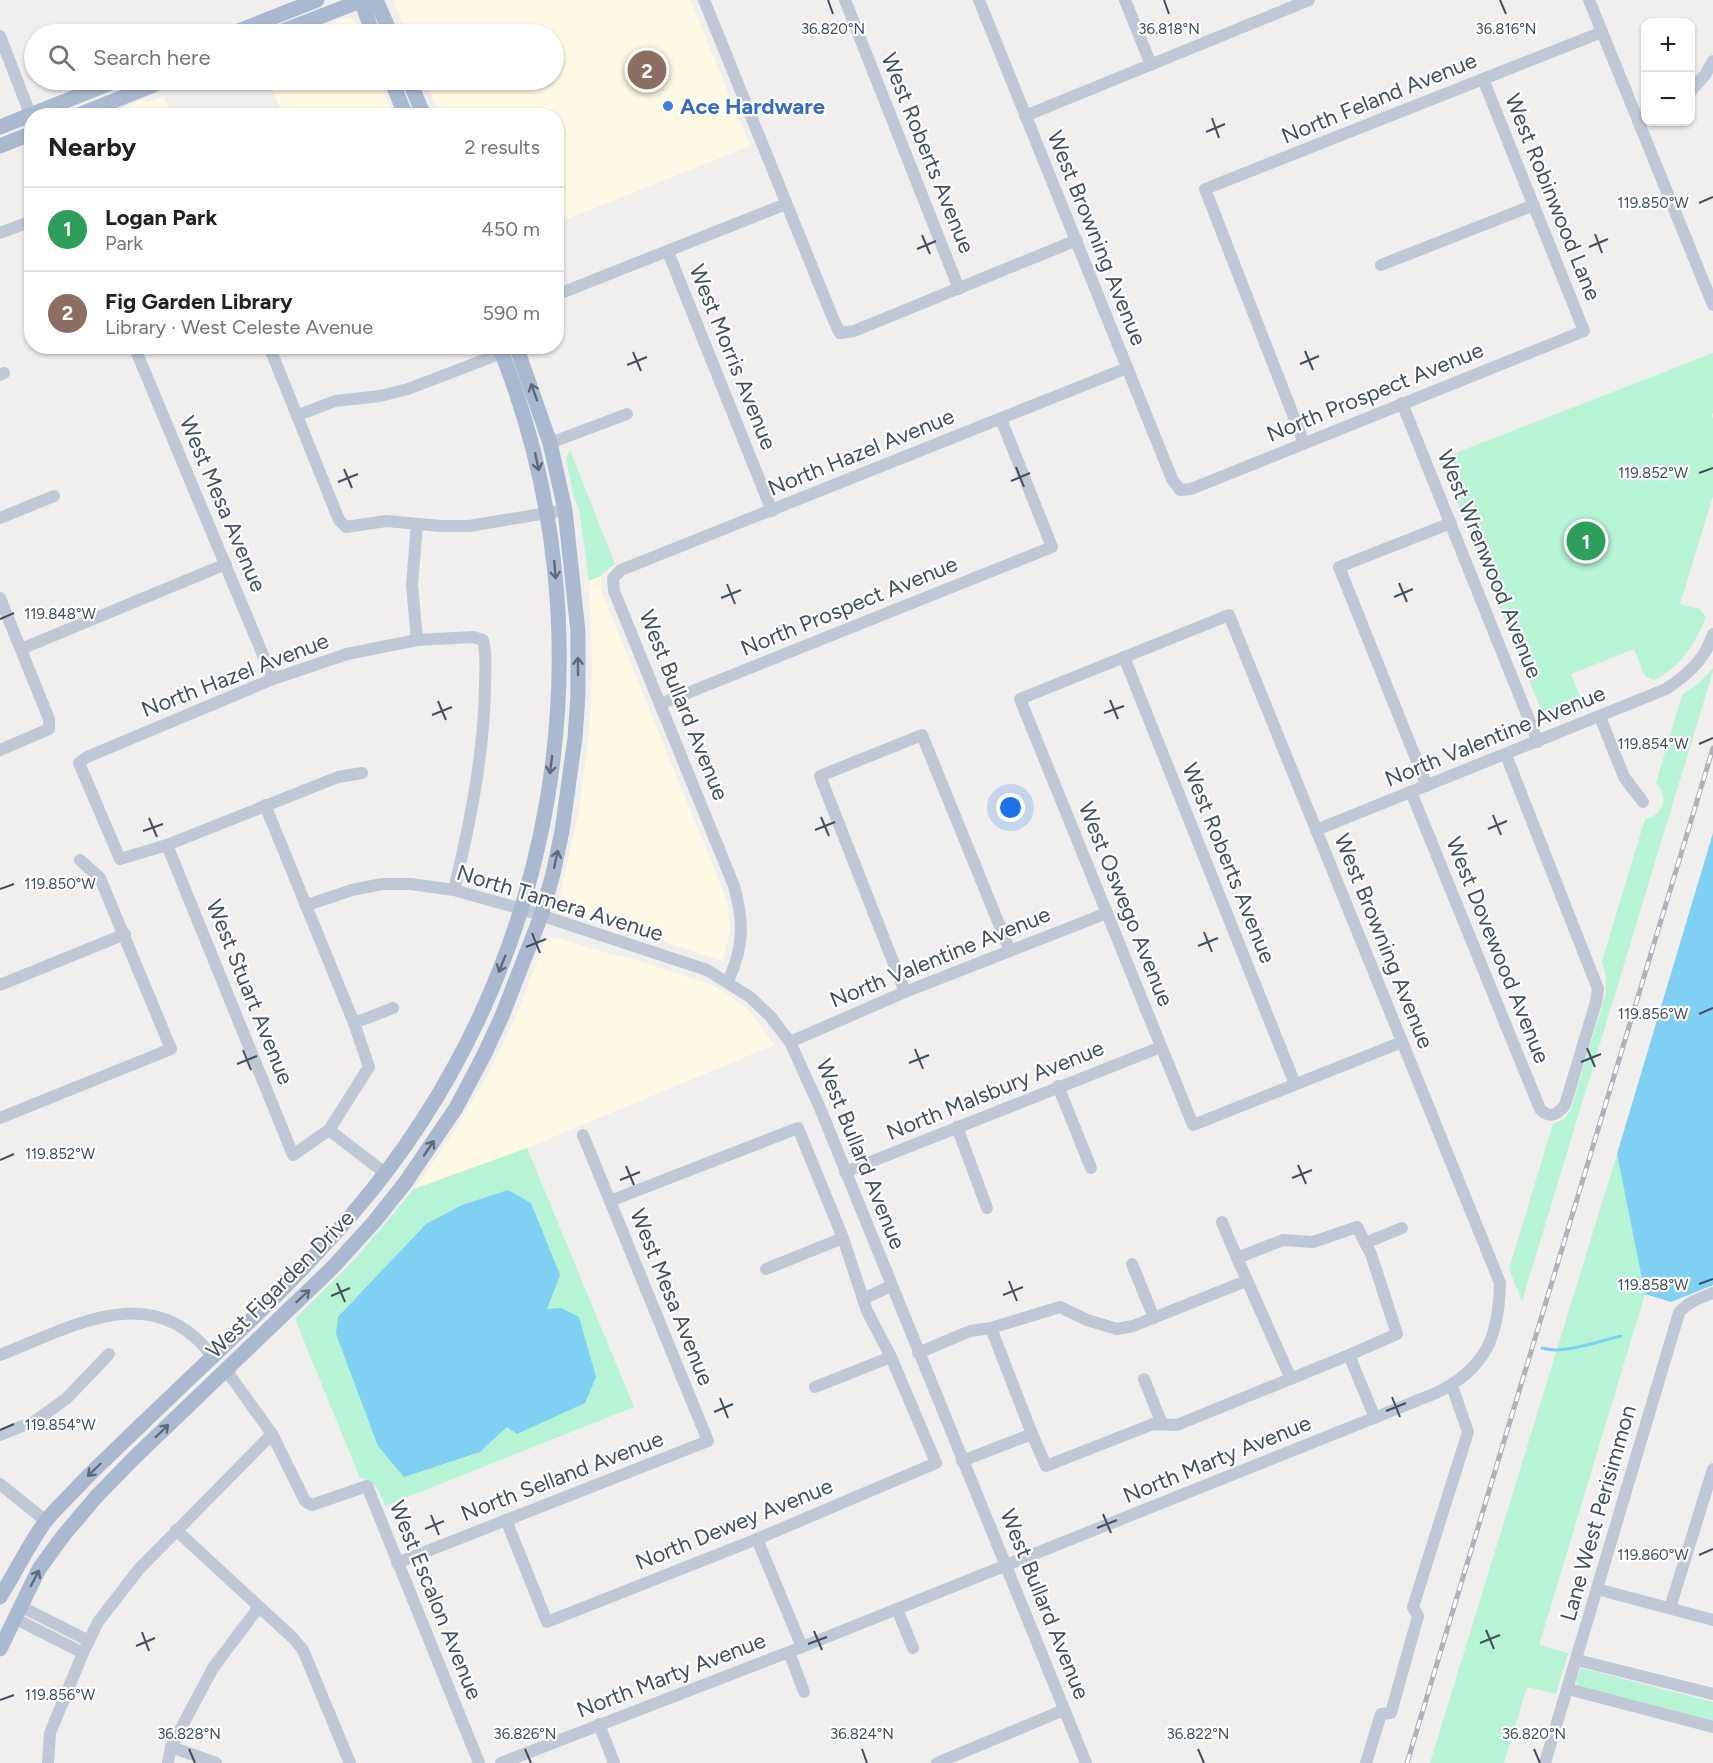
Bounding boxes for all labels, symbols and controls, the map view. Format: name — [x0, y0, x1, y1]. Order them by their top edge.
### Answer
map controls — [1641, 18, 1695, 126]
button: + — [1641, 18, 1695, 72]
text: 36.820°N — [801, 20, 865, 38]
text: 36.818°N — [1138, 20, 1200, 38]
text: 36.816°N — [1476, 20, 1536, 38]
search box — [24, 24, 564, 90]
icon: search — [45, 41, 78, 74]
text: Search here — [93, 44, 211, 71]
street label: North Feland Avenue — [1277, 46, 1481, 150]
pin: 2 — [628, 48, 666, 92]
street label: West Roberts Avenue — [875, 49, 981, 257]
button: − — [1641, 72, 1695, 126]
street label: West Robinwood Lane — [1499, 90, 1607, 304]
place label: Ace Hardware — [680, 93, 825, 120]
marker: Ace Hardware — [661, 99, 675, 113]
street label: West Browning Avenue — [1042, 127, 1152, 349]
text: Nearby — [48, 131, 136, 163]
text: 2 results — [464, 135, 540, 159]
text: 119.850°W — [1617, 194, 1689, 212]
text: Logan Park — [105, 204, 217, 231]
text: 1 — [63, 217, 72, 241]
text: 450 m — [481, 217, 540, 241]
text: Park — [105, 231, 143, 255]
street label: West Morris Avenue — [683, 260, 783, 454]
text: Fig Garden Library — [105, 288, 293, 315]
text: 2 — [62, 301, 73, 325]
text: 590 m — [482, 301, 540, 325]
text: Library · West Celeste Avenue — [105, 315, 373, 339]
street label: North Prospect Avenue — [1263, 336, 1487, 448]
one-way arrow — [527, 384, 538, 402]
street label: North Hazel Avenue — [764, 402, 958, 502]
street label: West Mesa Avenue — [174, 412, 272, 596]
street label: West Wrenwood Avenue — [1432, 446, 1548, 682]
one-way arrow — [532, 452, 543, 471]
text: 119.852°W — [1618, 464, 1689, 482]
pin: 1 — [1566, 518, 1606, 564]
street label: North Prospect Avenue — [737, 550, 961, 662]
one-way arrow — [550, 560, 561, 580]
text: 119.848°W — [24, 605, 96, 623]
street label: West Bullard Avenue — [633, 606, 735, 804]
street label: North Hazel Avenue — [138, 627, 332, 723]
one-way arrow — [572, 656, 584, 676]
street label: North Valentine Avenue — [1381, 679, 1609, 793]
text: 119.854°W — [1617, 735, 1689, 753]
one-way arrow — [546, 754, 557, 774]
street label: West Roberts Avenue — [1176, 759, 1282, 967]
your location — [996, 793, 1025, 822]
street label: West Oswego Avenue — [1073, 798, 1179, 1010]
street label: West Browning Avenue — [1329, 830, 1439, 1052]
street label: West Dovewood Avenue — [1440, 833, 1556, 1067]
one-way arrow — [551, 850, 562, 869]
street label: North Tamera Avenue — [453, 859, 667, 947]
text: 119.850°W — [24, 875, 96, 893]
street label: West Stuart Avenue — [201, 896, 299, 1088]
street label: North Valentine Avenue — [826, 900, 1054, 1014]
one-way arrow — [496, 954, 507, 973]
text: 119.856°W — [1618, 1005, 1689, 1023]
street label: North Malsbury Avenue — [882, 1034, 1108, 1146]
street label: West Bullard Avenue — [810, 1055, 912, 1253]
one-way arrow — [423, 1140, 435, 1156]
text: 119.852°W — [25, 1145, 96, 1163]
street label: West Figarden Drive — [200, 1204, 360, 1364]
street label: West Mesa Avenue — [624, 1205, 720, 1389]
text: 119.858°W — [1618, 1276, 1689, 1294]
one-way arrow — [295, 1289, 310, 1303]
street label: Lane West Perisimmon — [1554, 1402, 1642, 1624]
street label: North Marty Avenue — [1119, 1409, 1315, 1509]
text: 119.854°W — [24, 1416, 96, 1434]
one-way arrow — [155, 1424, 170, 1439]
street label: North Selland Avenue — [457, 1425, 667, 1527]
one-way arrow — [87, 1463, 102, 1477]
street label: North Dewey Avenue — [631, 1472, 837, 1576]
street label: West Escalon Avenue — [384, 1496, 488, 1704]
street label: West Bullard Avenue — [994, 1505, 1096, 1703]
text: 119.860°W — [1617, 1546, 1689, 1564]
one-way arrow — [29, 1570, 41, 1587]
street label: North Marty Avenue — [573, 1627, 769, 1723]
text: 119.856°W — [25, 1686, 96, 1704]
text: 36.828°N — [157, 1725, 221, 1743]
text: 36.826°N — [493, 1725, 557, 1743]
text: 36.824°N — [830, 1725, 894, 1743]
text: 36.822°N — [1167, 1725, 1229, 1743]
text: 36.820°N — [1502, 1725, 1566, 1743]

